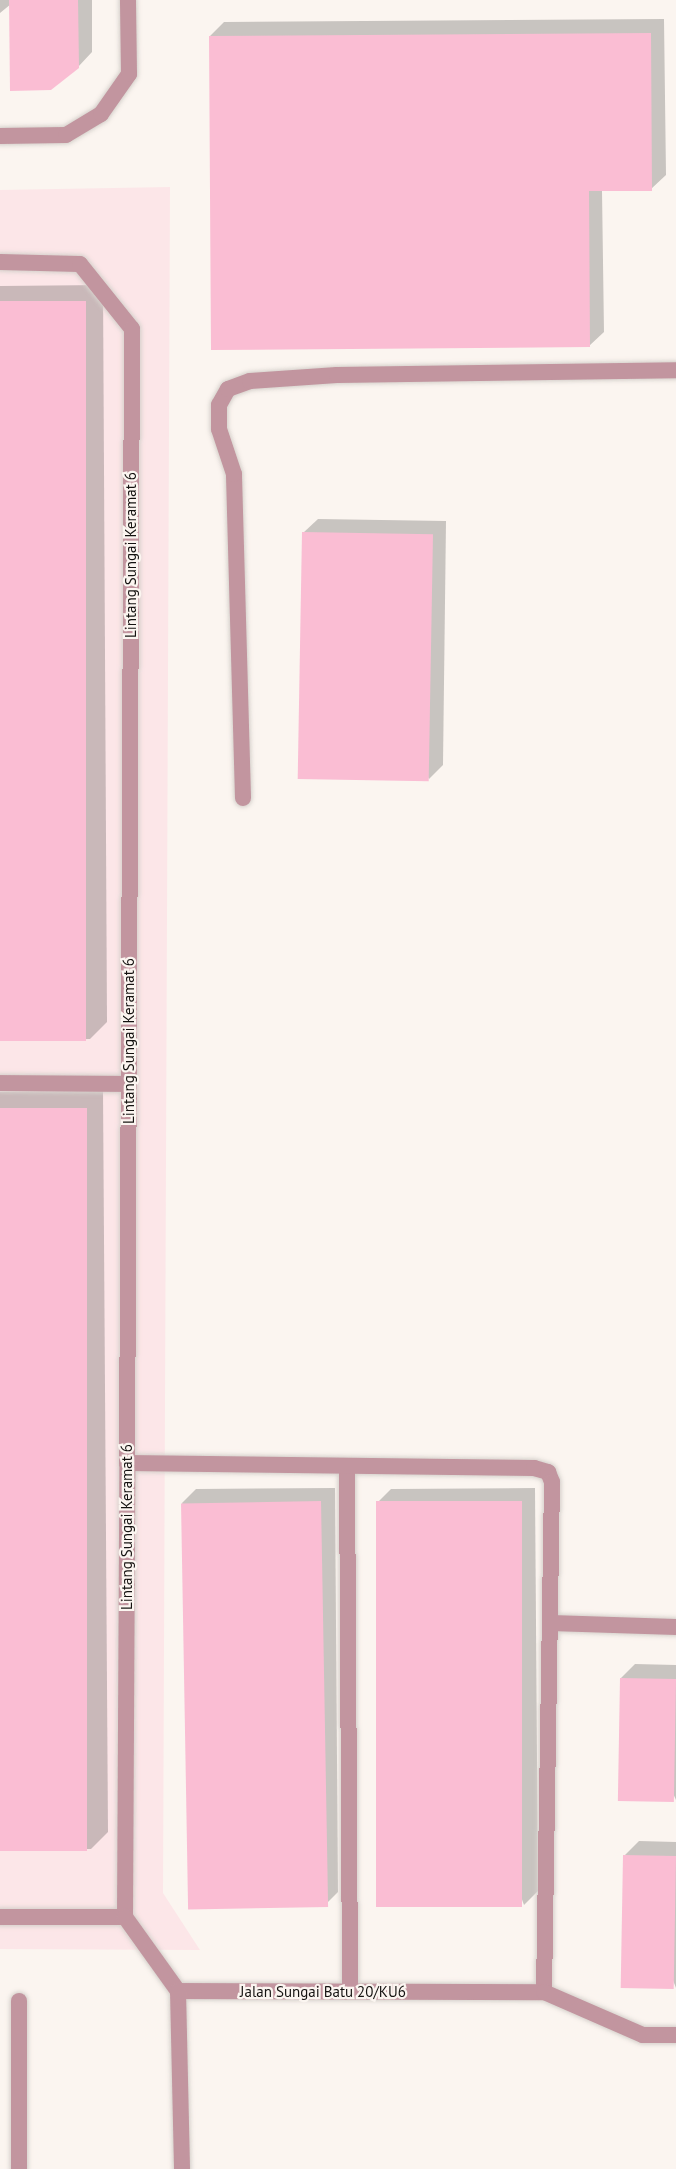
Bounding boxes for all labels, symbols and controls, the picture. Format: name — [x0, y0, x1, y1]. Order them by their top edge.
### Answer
street label: Lintang Sungai Keramat 6 — [122, 472, 140, 638]
street label: Lintang Sungai Keramat 6 — [120, 958, 138, 1124]
street label: Lintang Sungai Keramat 6 — [118, 1444, 136, 1610]
street label: Jalan Sungai Batu 20/KU6 — [240, 1983, 406, 2001]

